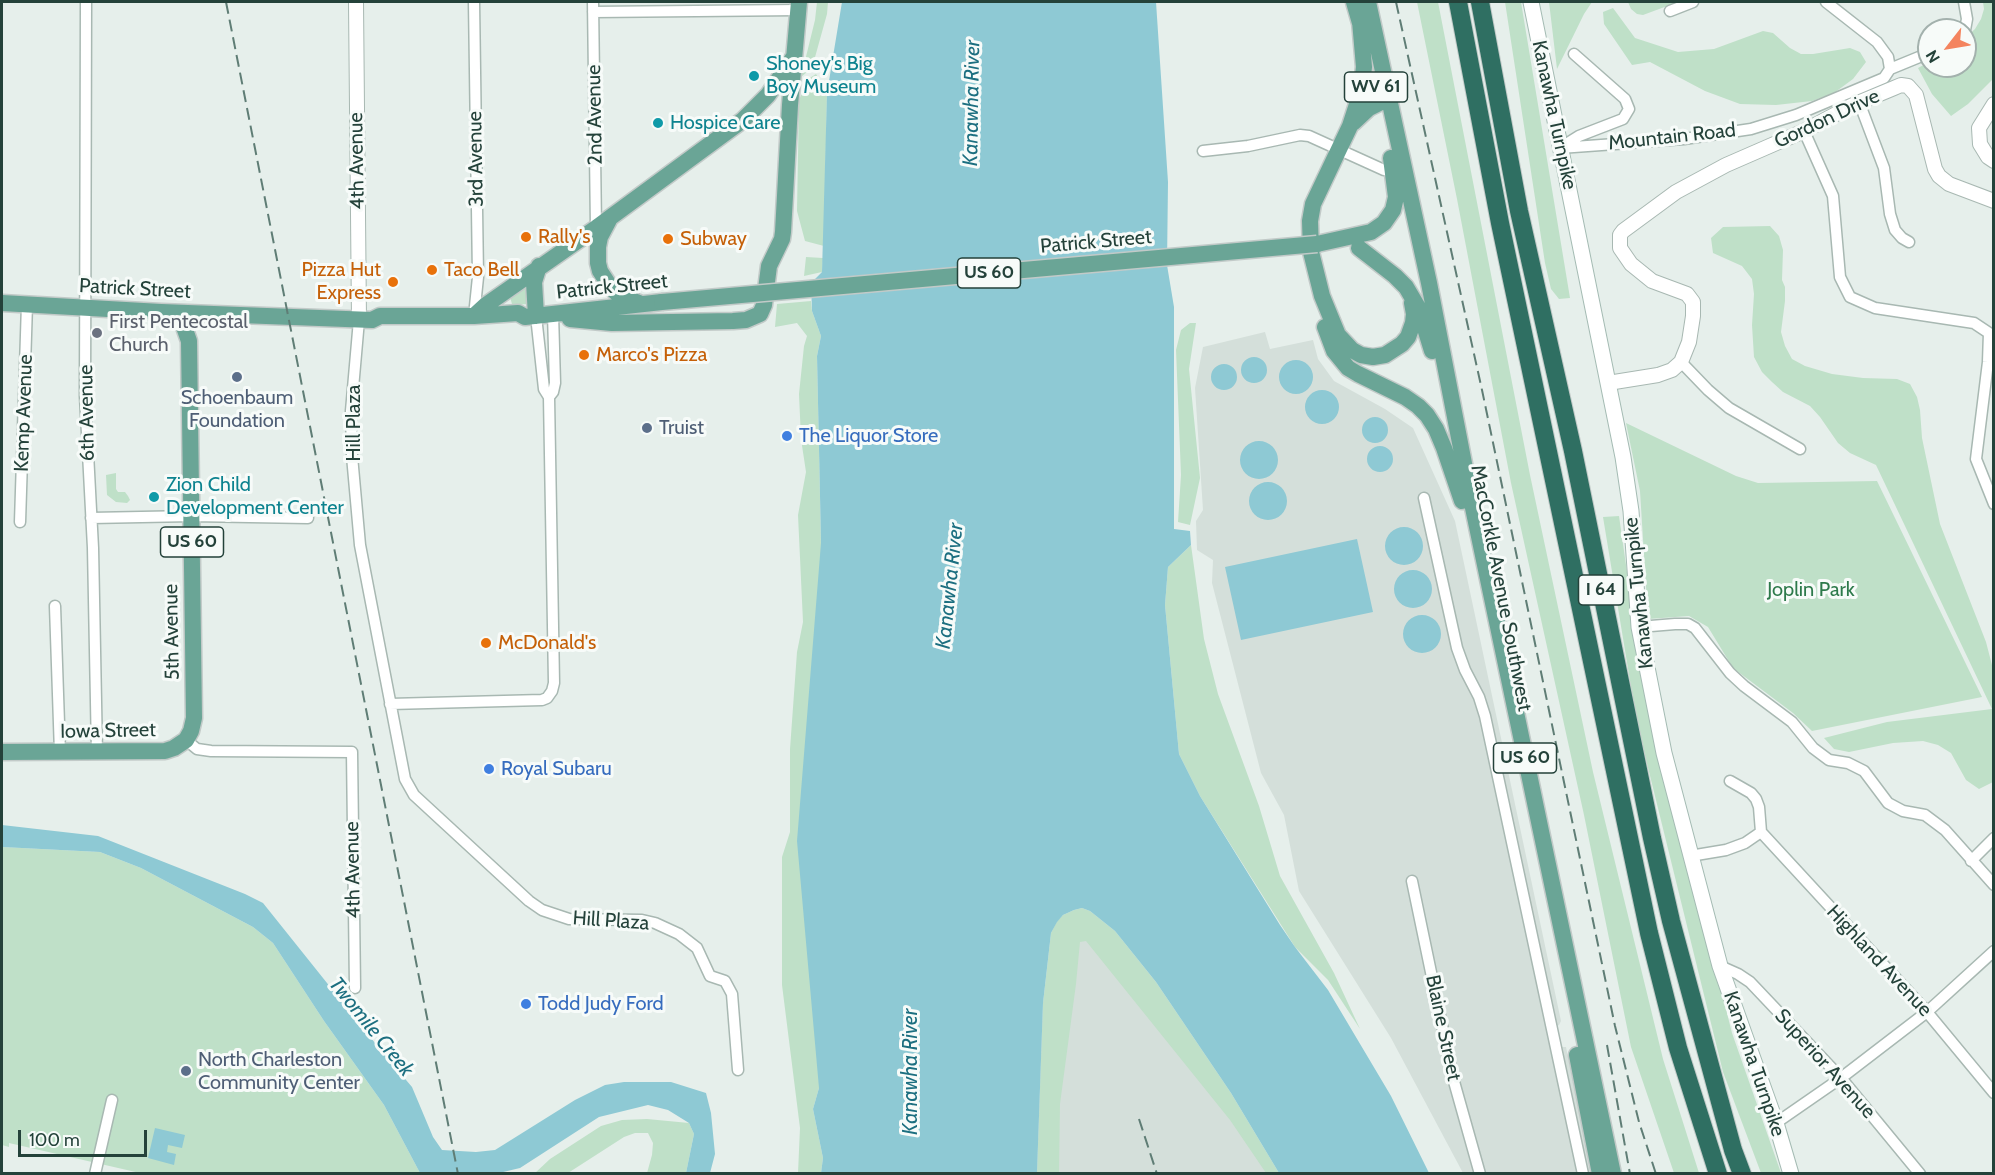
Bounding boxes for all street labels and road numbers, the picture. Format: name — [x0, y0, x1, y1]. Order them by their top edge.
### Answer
street label: Kanawha Turnpike — [1526, 38, 1582, 192]
street label: 2nd Avenue — [582, 64, 608, 166]
road number: WV 61 — [1344, 72, 1408, 102]
street label: Gordon Drive — [1771, 84, 1883, 154]
street label: 3rd Avenue — [463, 111, 489, 207]
street label: 4th Avenue — [344, 112, 370, 210]
street label: Mountain Road — [1607, 118, 1737, 156]
street label: Patrick Street — [1039, 225, 1153, 259]
road number: US 60 — [958, 258, 1020, 288]
street label: Patrick Street — [555, 269, 669, 305]
street label: Patrick Street — [79, 274, 191, 304]
street label: Kemp Avenue — [10, 354, 38, 472]
street label: 6th Avenue — [74, 364, 100, 462]
street label: Hill Plaza — [342, 385, 366, 461]
street label: MacCorkle Avenue Southwest — [1465, 463, 1537, 713]
street label: Kanawha Turnpike — [1619, 516, 1659, 670]
road number: US 60 — [160, 527, 224, 557]
road number: I 64 — [1578, 575, 1624, 605]
street label: 5th Avenue — [159, 584, 185, 680]
street label: Iowa Street — [60, 718, 156, 744]
road number: US 60 — [1494, 743, 1556, 773]
street label: 4th Avenue — [340, 821, 366, 919]
street label: Highland Avenue — [1821, 900, 1937, 1022]
street label: Hill Plaza — [572, 906, 650, 936]
street label: Blaine Street — [1420, 973, 1466, 1083]
street label: Kanawha Turnpike — [1718, 988, 1790, 1140]
street label: Superior Avenue — [1770, 1004, 1880, 1124]

